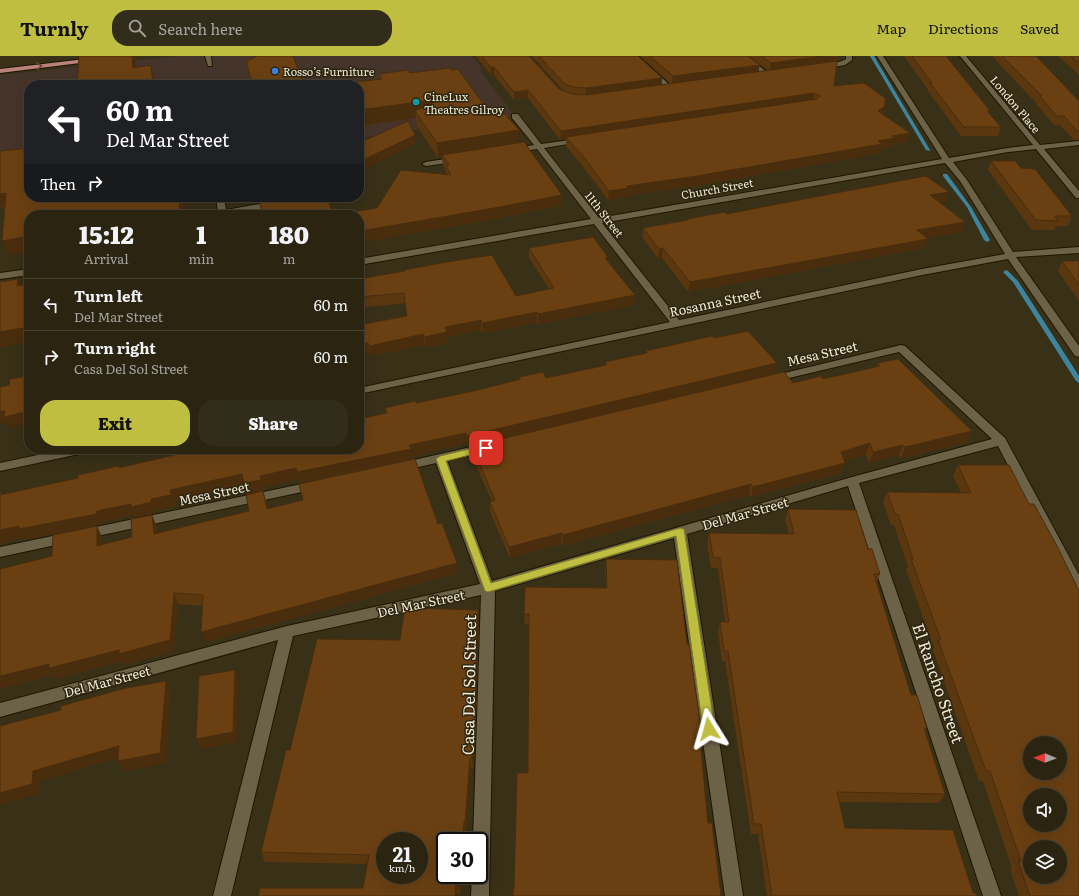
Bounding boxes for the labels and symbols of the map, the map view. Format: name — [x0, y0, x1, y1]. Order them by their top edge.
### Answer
one-way arrow — [36, 62, 42, 71]
place label: Rosso’s Furniture — [283, 63, 375, 79]
marker: Rosso’s Furniture — [270, 66, 280, 76]
street label: London Place — [987, 72, 1045, 136]
place label: CineLux Theatres Gilroy — [424, 88, 505, 117]
marker: CineLux Theatres Gilroy — [411, 97, 421, 107]
street label: Church Street — [680, 174, 755, 202]
street label: 11th Street — [582, 188, 628, 241]
street label: Rosanna Street — [667, 283, 763, 321]
street label: Mesa Street — [785, 335, 860, 370]
pin — [469, 431, 503, 465]
street label: Mesa Street — [177, 476, 252, 510]
street label: Del Mar Street — [700, 491, 791, 534]
street label: Del Mar Street — [375, 584, 467, 622]
street label: Casa Del Sol Street — [455, 614, 481, 755]
street label: El Rancho Street — [907, 620, 971, 747]
street label: Del Mar Street — [62, 660, 153, 702]
position arrow — [688, 708, 730, 750]
north arrow — [1023, 736, 1067, 780]
speed limit sign: 30 — [436, 832, 488, 884]

